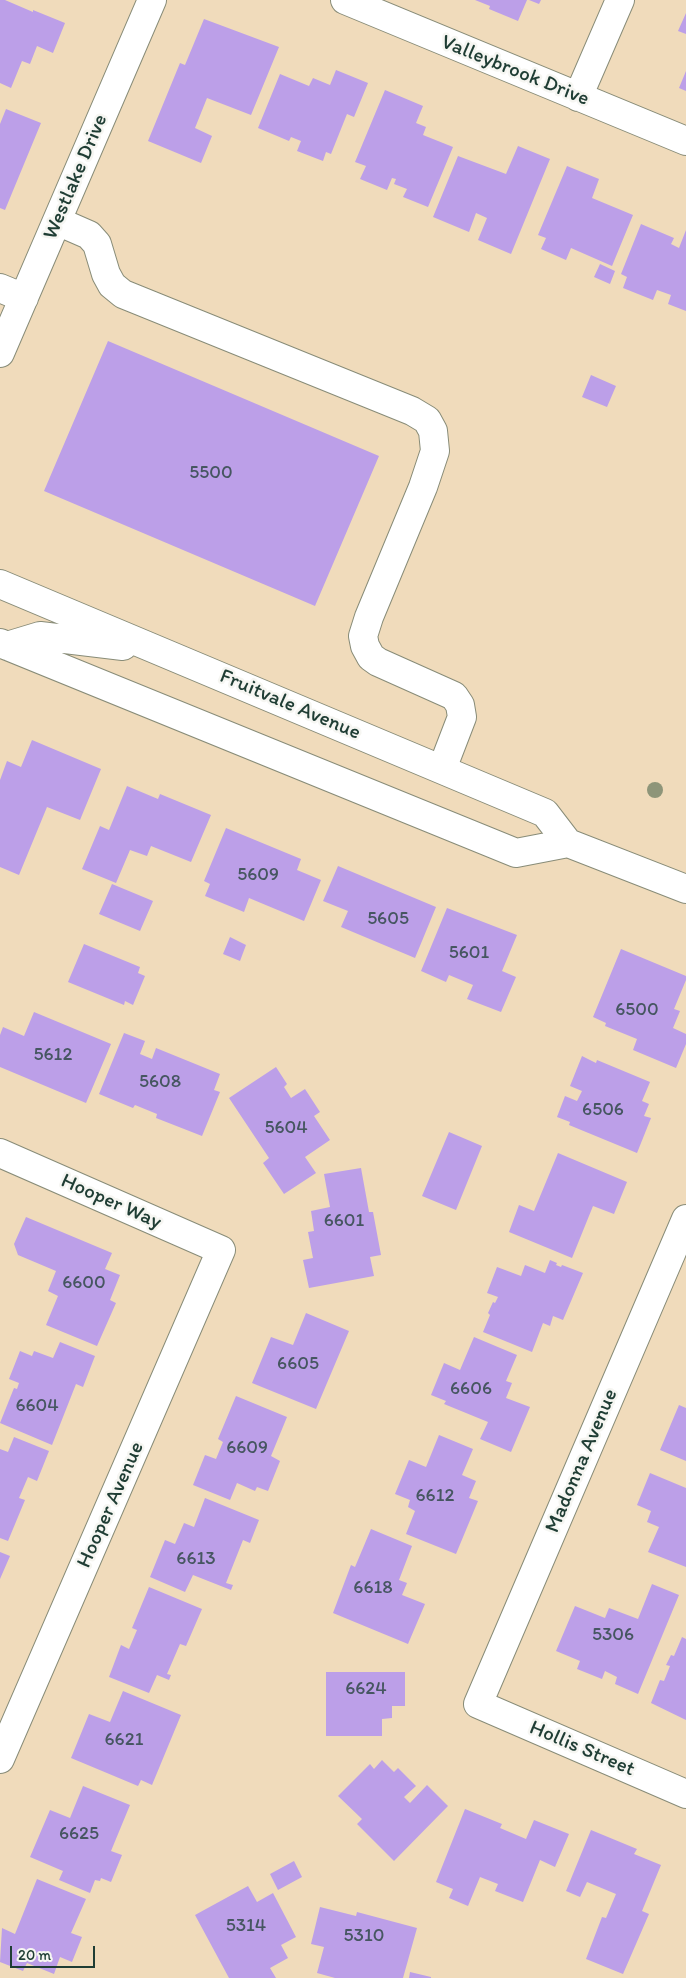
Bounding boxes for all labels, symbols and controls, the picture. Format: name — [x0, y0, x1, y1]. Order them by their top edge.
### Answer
street label: Valleybrook Drive — [437, 30, 593, 112]
street label: Westlake Drive — [38, 111, 114, 243]
house number: 5500 — [189, 462, 233, 484]
street label: Fruitvale Avenue — [216, 664, 364, 746]
house number: 5609 — [237, 864, 279, 886]
house number: 5605 — [367, 908, 409, 930]
house number: 5601 — [449, 942, 489, 964]
house number: 6500 — [615, 999, 659, 1021]
house number: 5612 — [34, 1044, 72, 1066]
house number: 5608 — [139, 1071, 181, 1093]
house number: 6506 — [582, 1099, 624, 1121]
house number: 5604 — [264, 1117, 308, 1139]
street label: Hooper Way — [57, 1169, 165, 1235]
house number: 6601 — [324, 1210, 364, 1232]
house number: 6600 — [62, 1272, 106, 1294]
house number: 6605 — [277, 1353, 319, 1375]
house number: 6606 — [450, 1378, 492, 1400]
street label: Madonna Avenue — [540, 1385, 624, 1537]
house number: 6604 — [15, 1395, 59, 1417]
house number: 6609 — [226, 1437, 268, 1459]
street label: Hooper Avenue — [72, 1438, 150, 1572]
house number: 6612 — [416, 1485, 454, 1507]
house number: 6613 — [176, 1548, 216, 1570]
house number: 6618 — [353, 1577, 393, 1599]
house number: 5306 — [592, 1624, 634, 1646]
house number: 6624 — [345, 1678, 387, 1700]
street label: Hollis Street — [525, 1715, 639, 1783]
house number: 6621 — [105, 1729, 143, 1751]
house number: 6625 — [59, 1823, 99, 1845]
house number: 5314 — [226, 1915, 266, 1937]
house number: 5310 — [344, 1925, 384, 1947]
scale bar — [12, 1936, 98, 1968]
text: 20 m — [18, 1946, 51, 1964]

